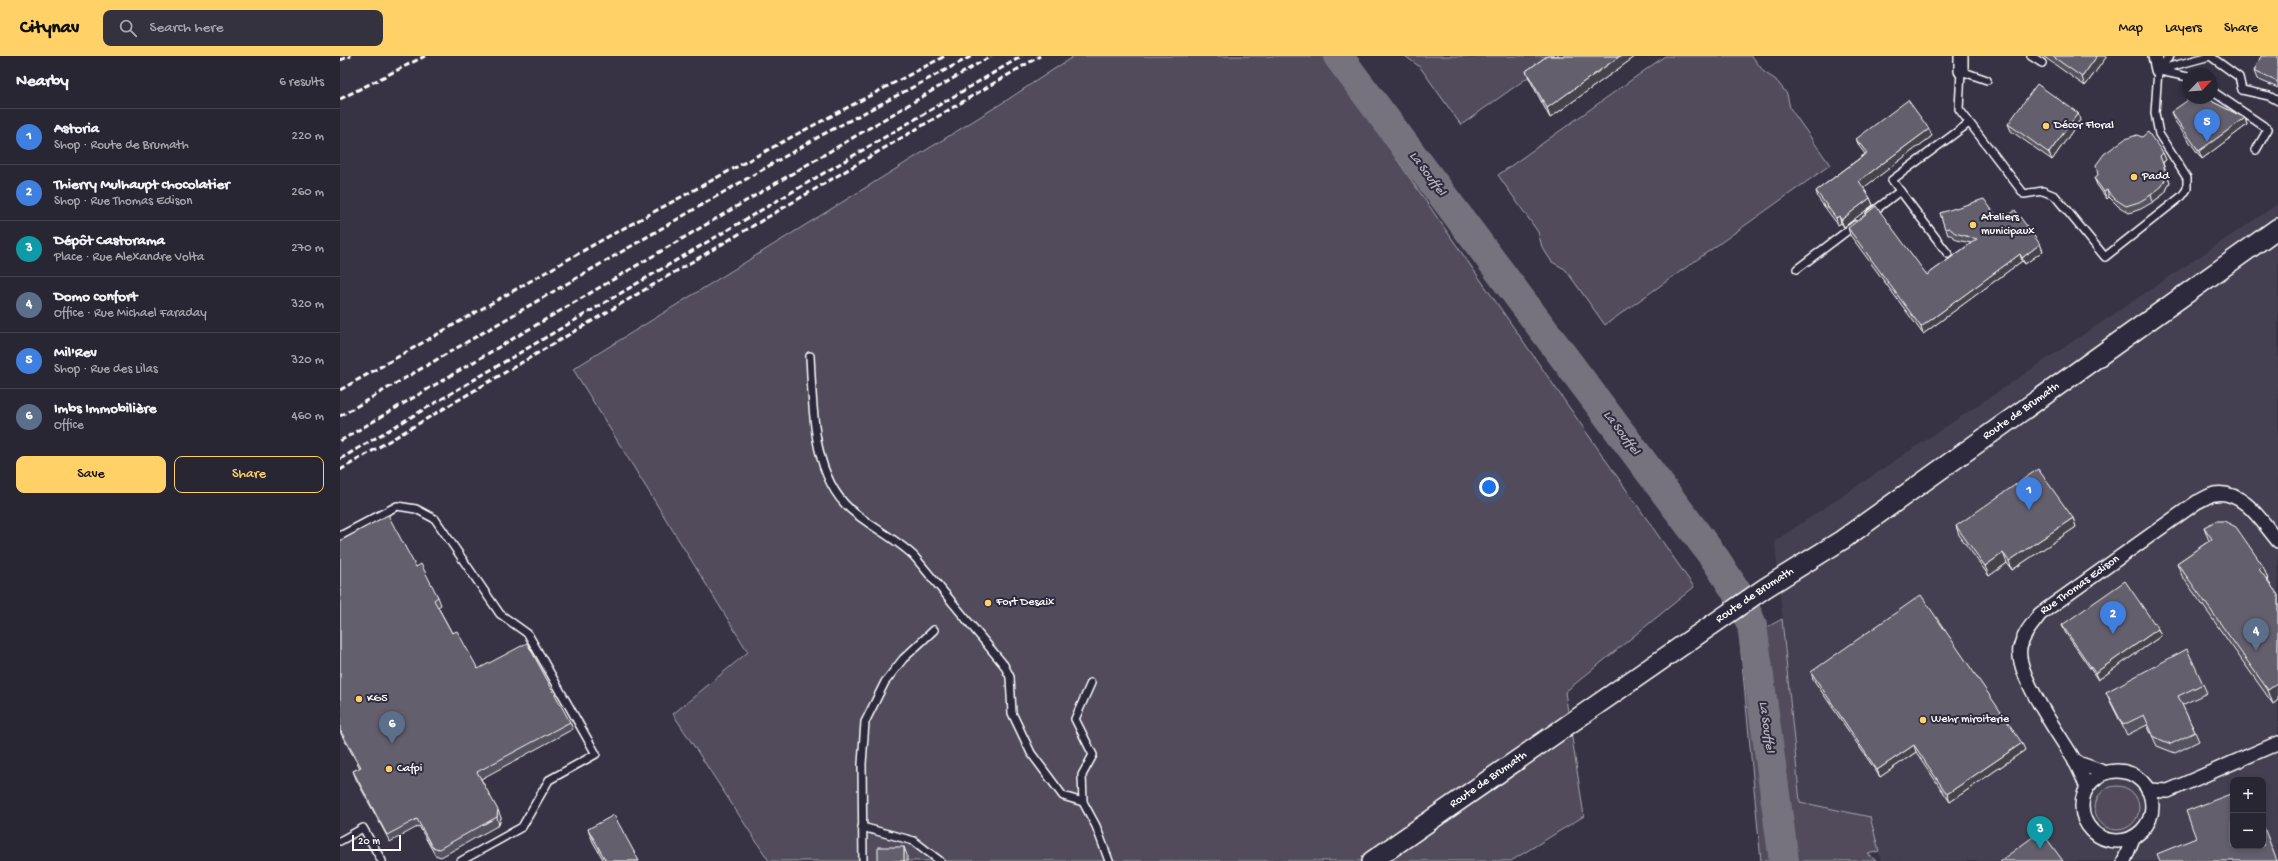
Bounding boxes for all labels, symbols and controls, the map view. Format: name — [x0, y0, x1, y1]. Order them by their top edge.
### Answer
search box — [103, 10, 383, 46]
text: Citynav — [20, 17, 79, 40]
icon: search — [117, 17, 139, 39]
text: Search here — [149, 19, 223, 37]
text: Map — [2119, 20, 2143, 37]
text: Layers — [2165, 20, 2202, 37]
text: Share — [2224, 20, 2258, 37]
north arrow — [2182, 68, 2218, 104]
text: Nearby — [16, 72, 69, 92]
text: 6 results — [279, 75, 324, 90]
pin: 5 — [2194, 109, 2220, 142]
place label: Décor Floral — [2053, 119, 2114, 133]
text: Astoria — [54, 120, 99, 138]
marker: Décor Floral — [2041, 121, 2051, 131]
text: 1 — [26, 129, 32, 144]
text: 220 m — [292, 129, 324, 144]
text: Shop · Route de Brumath — [54, 138, 189, 153]
water label: La Souffel — [1406, 149, 1449, 200]
place label: Padd — [2141, 170, 2170, 184]
marker: Padd — [2129, 172, 2139, 182]
text: Thierry Mulhaupt chocolatier — [54, 176, 230, 194]
text: 2 — [26, 185, 32, 200]
text: 260 m — [291, 185, 324, 200]
text: Shop · Rue Thomas Edison — [54, 194, 192, 209]
place label: Ateliers municipaux — [1981, 211, 2035, 239]
marker: Ateliers municipaux — [1968, 220, 1978, 230]
text: Dépôt Castorama — [54, 232, 165, 250]
text: 3 — [26, 241, 32, 256]
text: 270 m — [291, 241, 324, 256]
text: Place · Rue Alexandre Volta — [54, 250, 204, 265]
text: Domo confort — [54, 288, 137, 306]
text: 4 — [26, 297, 32, 312]
text: 320 m — [291, 297, 324, 312]
text: Office · Rue Michael Faraday — [54, 306, 207, 321]
text: Mil'Rev — [54, 344, 97, 362]
text: 5 — [26, 353, 32, 368]
text: 320 m — [291, 353, 324, 368]
text: Shop · Rue des Lilas — [54, 362, 158, 377]
street label: Route de Brumath — [1981, 379, 2063, 444]
text: Imbs Immobilière — [54, 400, 156, 418]
water label: La Souffel — [1600, 408, 1643, 459]
text: 6 — [26, 409, 32, 424]
text: 460 m — [292, 409, 324, 424]
text: Office — [54, 418, 84, 433]
button: Save — [16, 456, 166, 493]
button: Share — [174, 456, 324, 493]
your location — [1479, 477, 1499, 497]
pin: 1 — [2016, 477, 2042, 510]
street label: Rue Thomas Edison — [2038, 552, 2123, 618]
street label: Route de Brumath — [1713, 564, 1797, 627]
place label: Fort Desaix — [995, 596, 1055, 610]
marker: Fort Desaix — [983, 598, 993, 608]
pin: 2 — [2100, 601, 2126, 634]
pin: 4 — [2243, 618, 2269, 651]
place label: KG5 — [367, 692, 388, 706]
marker: KG5 — [354, 694, 364, 704]
water label: La Souffel — [1755, 700, 1777, 755]
pin: 6 — [379, 711, 405, 744]
place label: Wehr miroiterie — [1931, 713, 2010, 727]
marker: Wehr miroiterie — [1918, 715, 1928, 725]
street label: Route de Brumath — [1447, 748, 1530, 812]
place label: Cafpi — [397, 762, 423, 776]
marker: Cafpi — [384, 764, 394, 774]
map controls — [2230, 777, 2266, 849]
button: + — [2230, 777, 2266, 813]
button: − — [2230, 813, 2266, 849]
pin: 3 — [2027, 816, 2053, 849]
scale bar — [352, 833, 401, 852]
text: 20 m — [358, 836, 380, 848]

